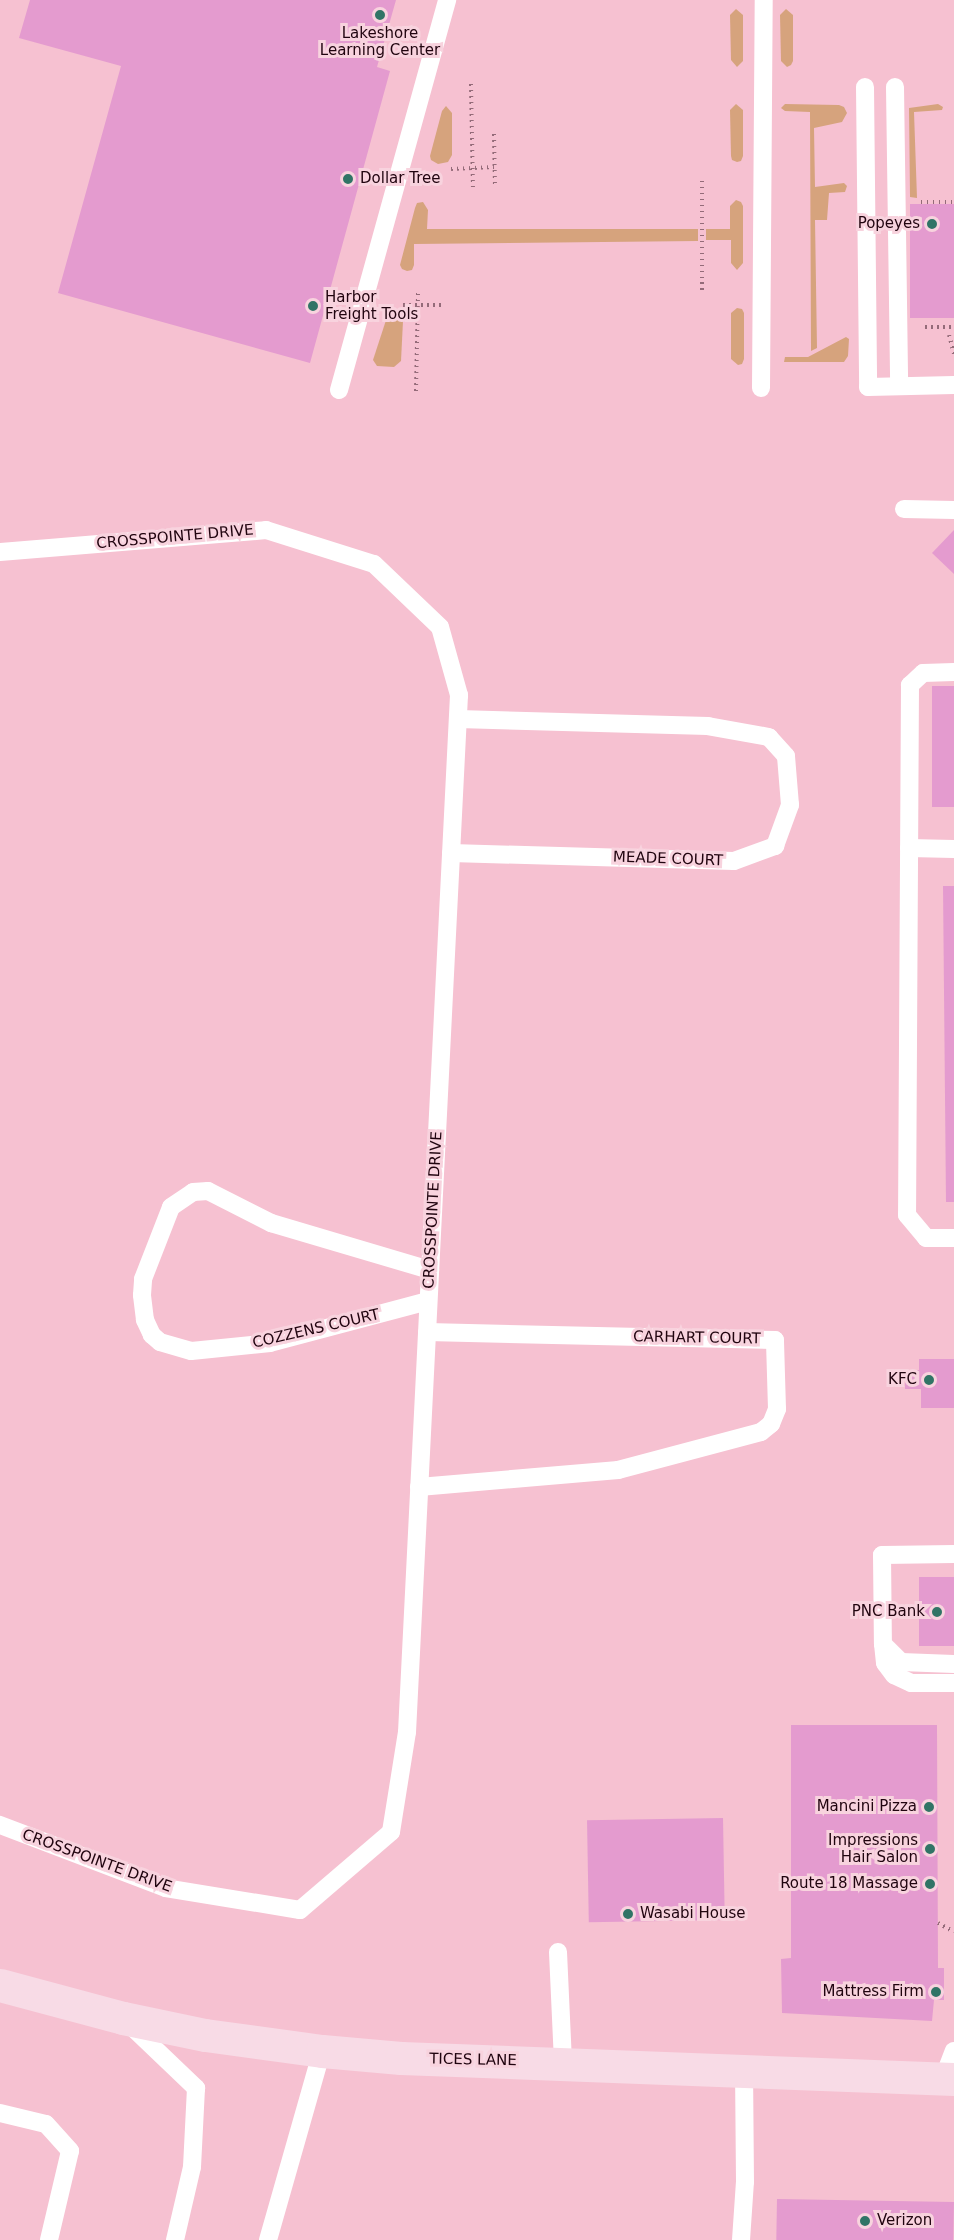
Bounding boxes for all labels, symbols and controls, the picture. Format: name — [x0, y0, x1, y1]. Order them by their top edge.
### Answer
marker: Lakeshore Learning Center — [373, 8, 387, 22]
place label: Lakeshore Learning Center — [320, 24, 440, 59]
place label: Dollar Tree — [360, 170, 440, 188]
marker: Dollar Tree — [341, 172, 355, 186]
place label: Popeyes — [858, 215, 920, 233]
marker: Popeyes — [925, 217, 939, 231]
place label: Harbor Freight Tools — [325, 288, 418, 323]
marker: Harbor Freight Tools — [306, 299, 320, 313]
street label: CROSSPOINTE DRIVE — [96, 521, 254, 553]
street label: MEADE COURT — [613, 848, 723, 870]
street label: CROSSPOINTE DRIVE — [420, 1131, 446, 1289]
street label: COZZENS COURT — [251, 1306, 381, 1352]
street label: CARHART COURT — [633, 1328, 761, 1348]
place label: KFC — [888, 1371, 917, 1389]
marker: KFC — [922, 1373, 936, 1387]
place label: PNC Bank — [852, 1603, 925, 1621]
marker: PNC Bank — [930, 1605, 944, 1619]
place label: Mancini Pizza — [817, 1798, 917, 1816]
marker: Mancini Pizza — [922, 1800, 936, 1814]
street label: CROSSPOINTE DRIVE — [20, 1826, 174, 1896]
place label: Impressions Hair Salon — [828, 1831, 918, 1866]
marker: Impressions Hair Salon — [923, 1842, 937, 1856]
place label: Route 18 Massage — [780, 1875, 918, 1893]
marker: Route 18 Massage — [923, 1877, 937, 1891]
place label: Wasabi House — [640, 1905, 746, 1923]
marker: Wasabi House — [621, 1907, 635, 1921]
place label: Mattress Firm — [822, 1983, 924, 2001]
marker: Mattress Firm — [929, 1985, 943, 1999]
street label: TICES LANE — [429, 2050, 517, 2070]
place label: Verizon — [877, 2212, 932, 2230]
marker: Verizon — [858, 2214, 872, 2228]

